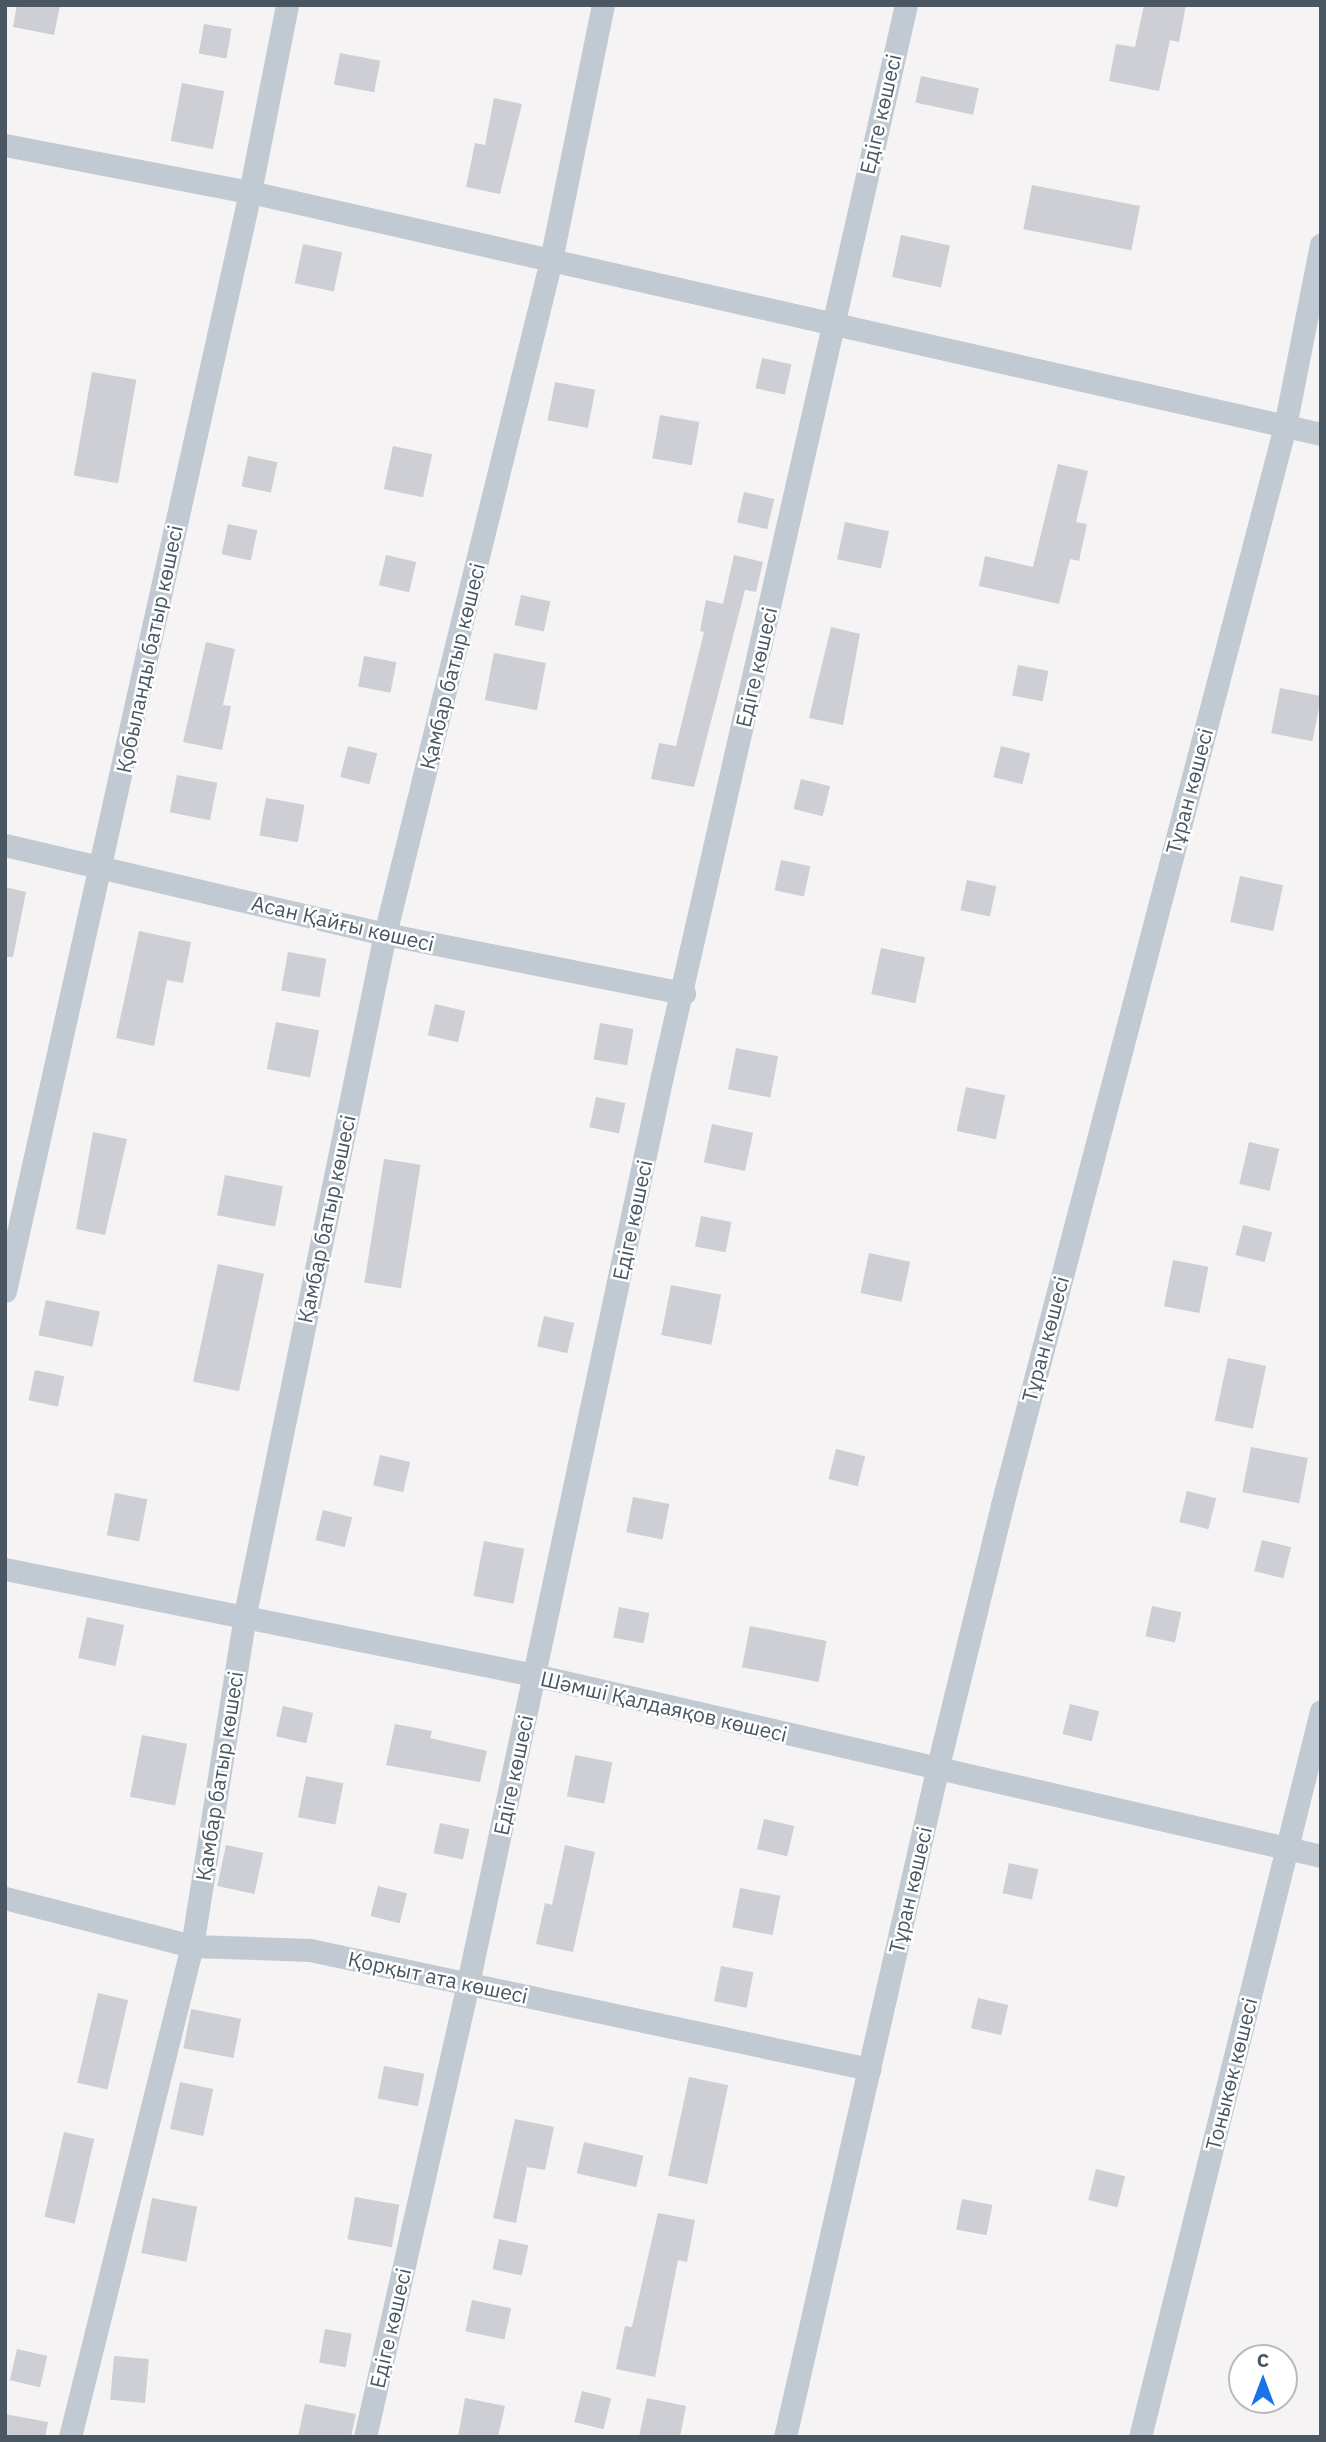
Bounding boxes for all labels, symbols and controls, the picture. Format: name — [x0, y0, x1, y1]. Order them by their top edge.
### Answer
street label: Едіге көшесі — [854, 52, 906, 176]
street label: Қобыланды батыр көшесі — [110, 523, 188, 775]
street label: Қамбар батыр көшесі — [414, 560, 490, 772]
street label: Едіге көшесі — [730, 605, 782, 729]
street label: Тұран көшесі — [1160, 725, 1218, 857]
street label: Асан Қайғы көшесі — [249, 890, 437, 956]
street label: Қамбар батыр көшесі — [292, 1113, 360, 1325]
street label: Едіге көшесі — [607, 1158, 657, 1282]
street label: Тұран көшесі — [1016, 1273, 1074, 1405]
street label: Шәмші Қалдаяқов көшесі — [538, 1665, 790, 1747]
street label: Қамбар батыр көшесі — [190, 1669, 248, 1883]
street label: Едіге көшесі — [488, 1713, 538, 1837]
street label: Тұран көшесі — [883, 1824, 937, 1956]
street label: Қорқыт ата көшесі — [346, 1946, 530, 2008]
street label: Тоныкөк көшесі — [1200, 1995, 1262, 2153]
street label: Едіге көшесі — [364, 2266, 416, 2390]
north arrow — [1228, 2344, 1298, 2414]
text: С — [1257, 2348, 1269, 2372]

